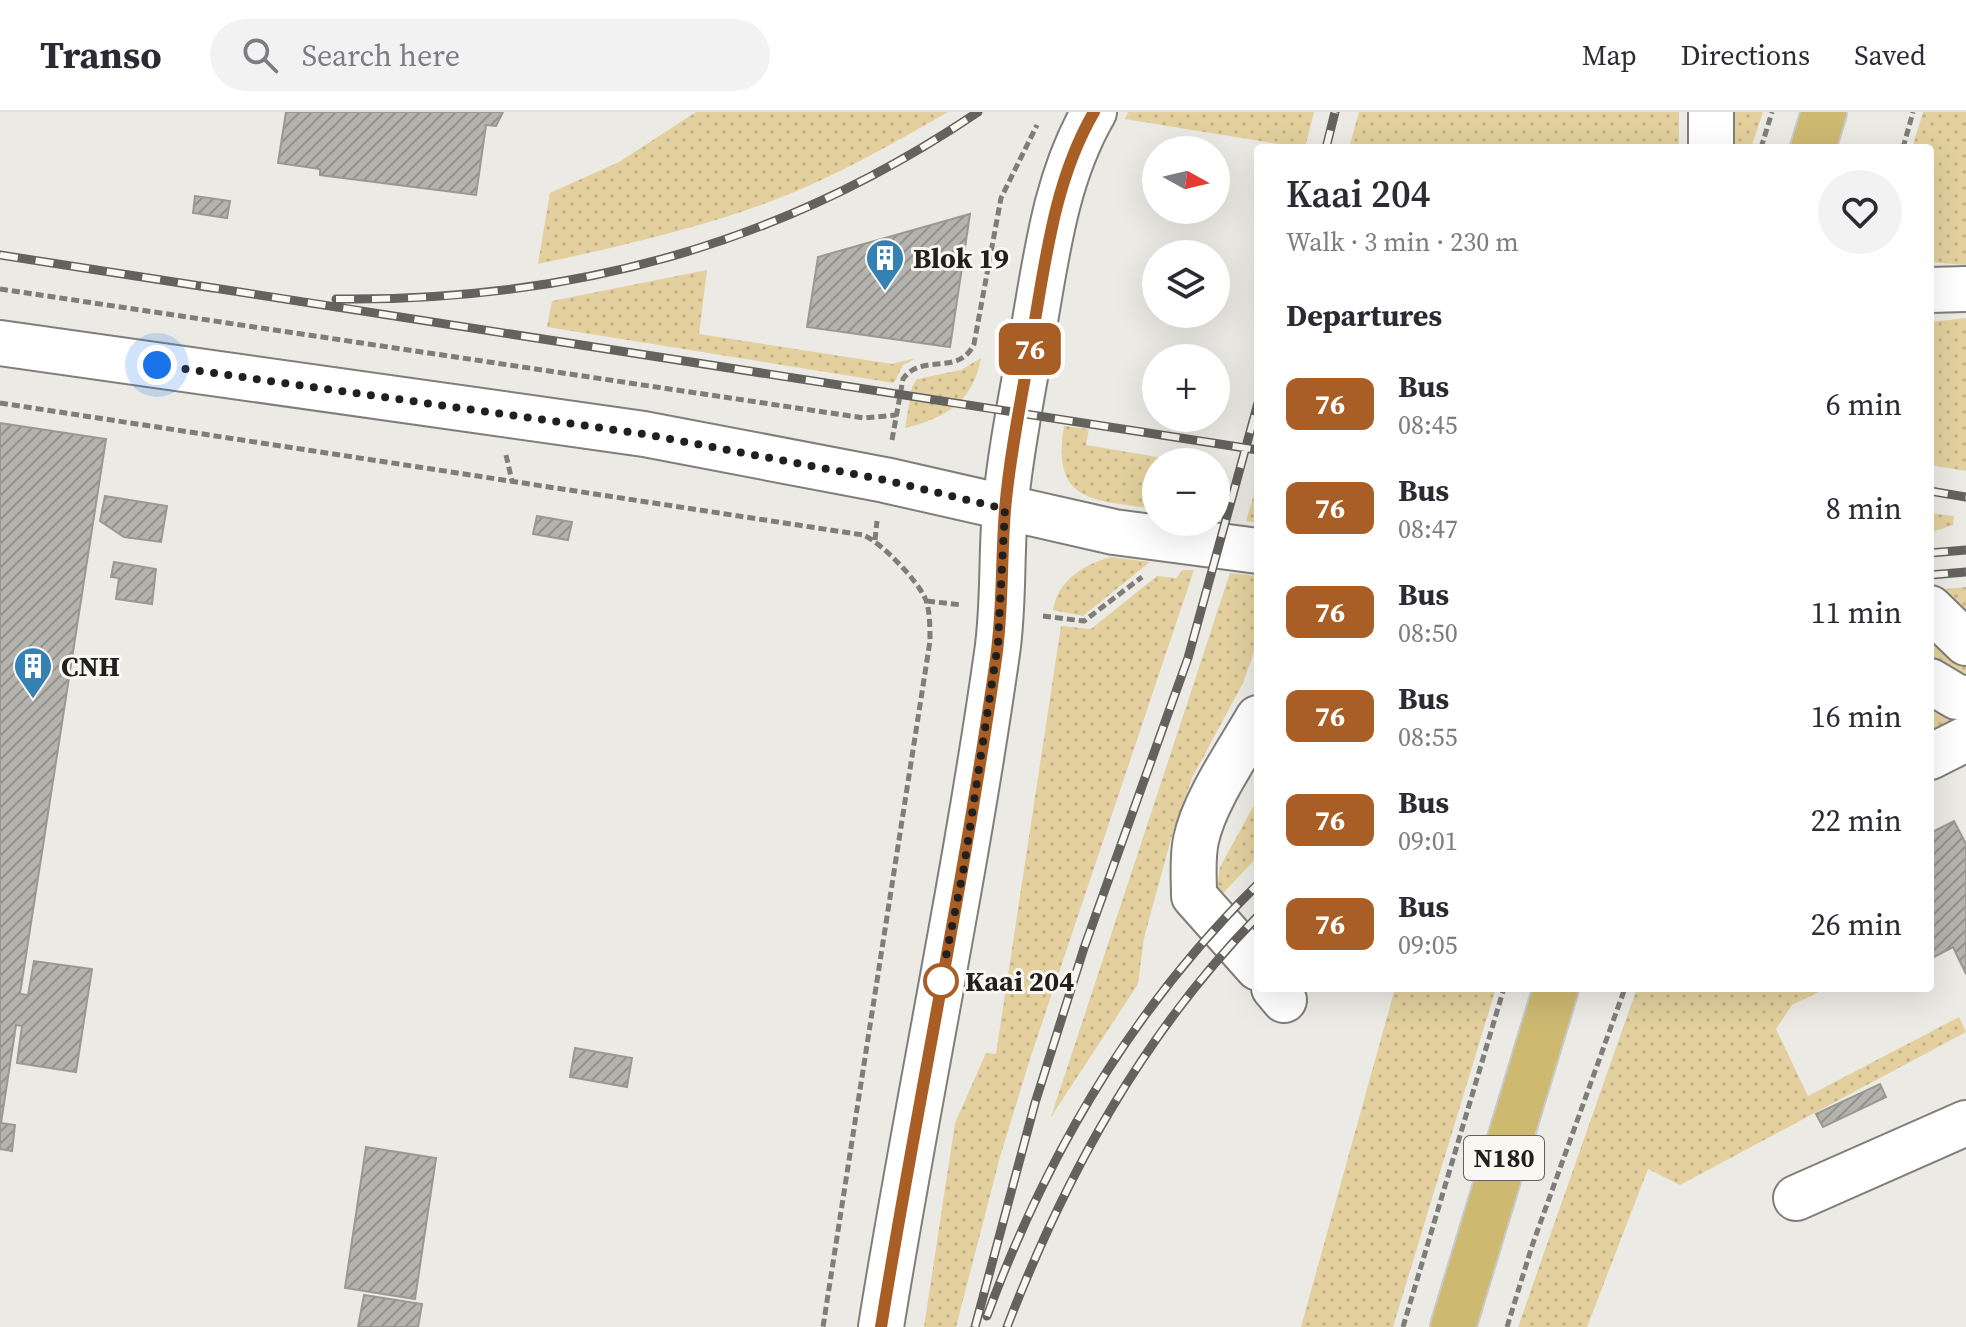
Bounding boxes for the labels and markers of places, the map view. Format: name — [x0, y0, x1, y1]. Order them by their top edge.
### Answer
building icon: Blok 19 — [864, 237, 906, 292]
place label: Blok 19 — [913, 239, 1009, 277]
building icon: CNH — [12, 645, 54, 700]
place label: CNH — [61, 647, 120, 685]
place label: Kaai 204 — [965, 962, 1074, 1000]
marker: Kaai 204 — [924, 964, 958, 998]

